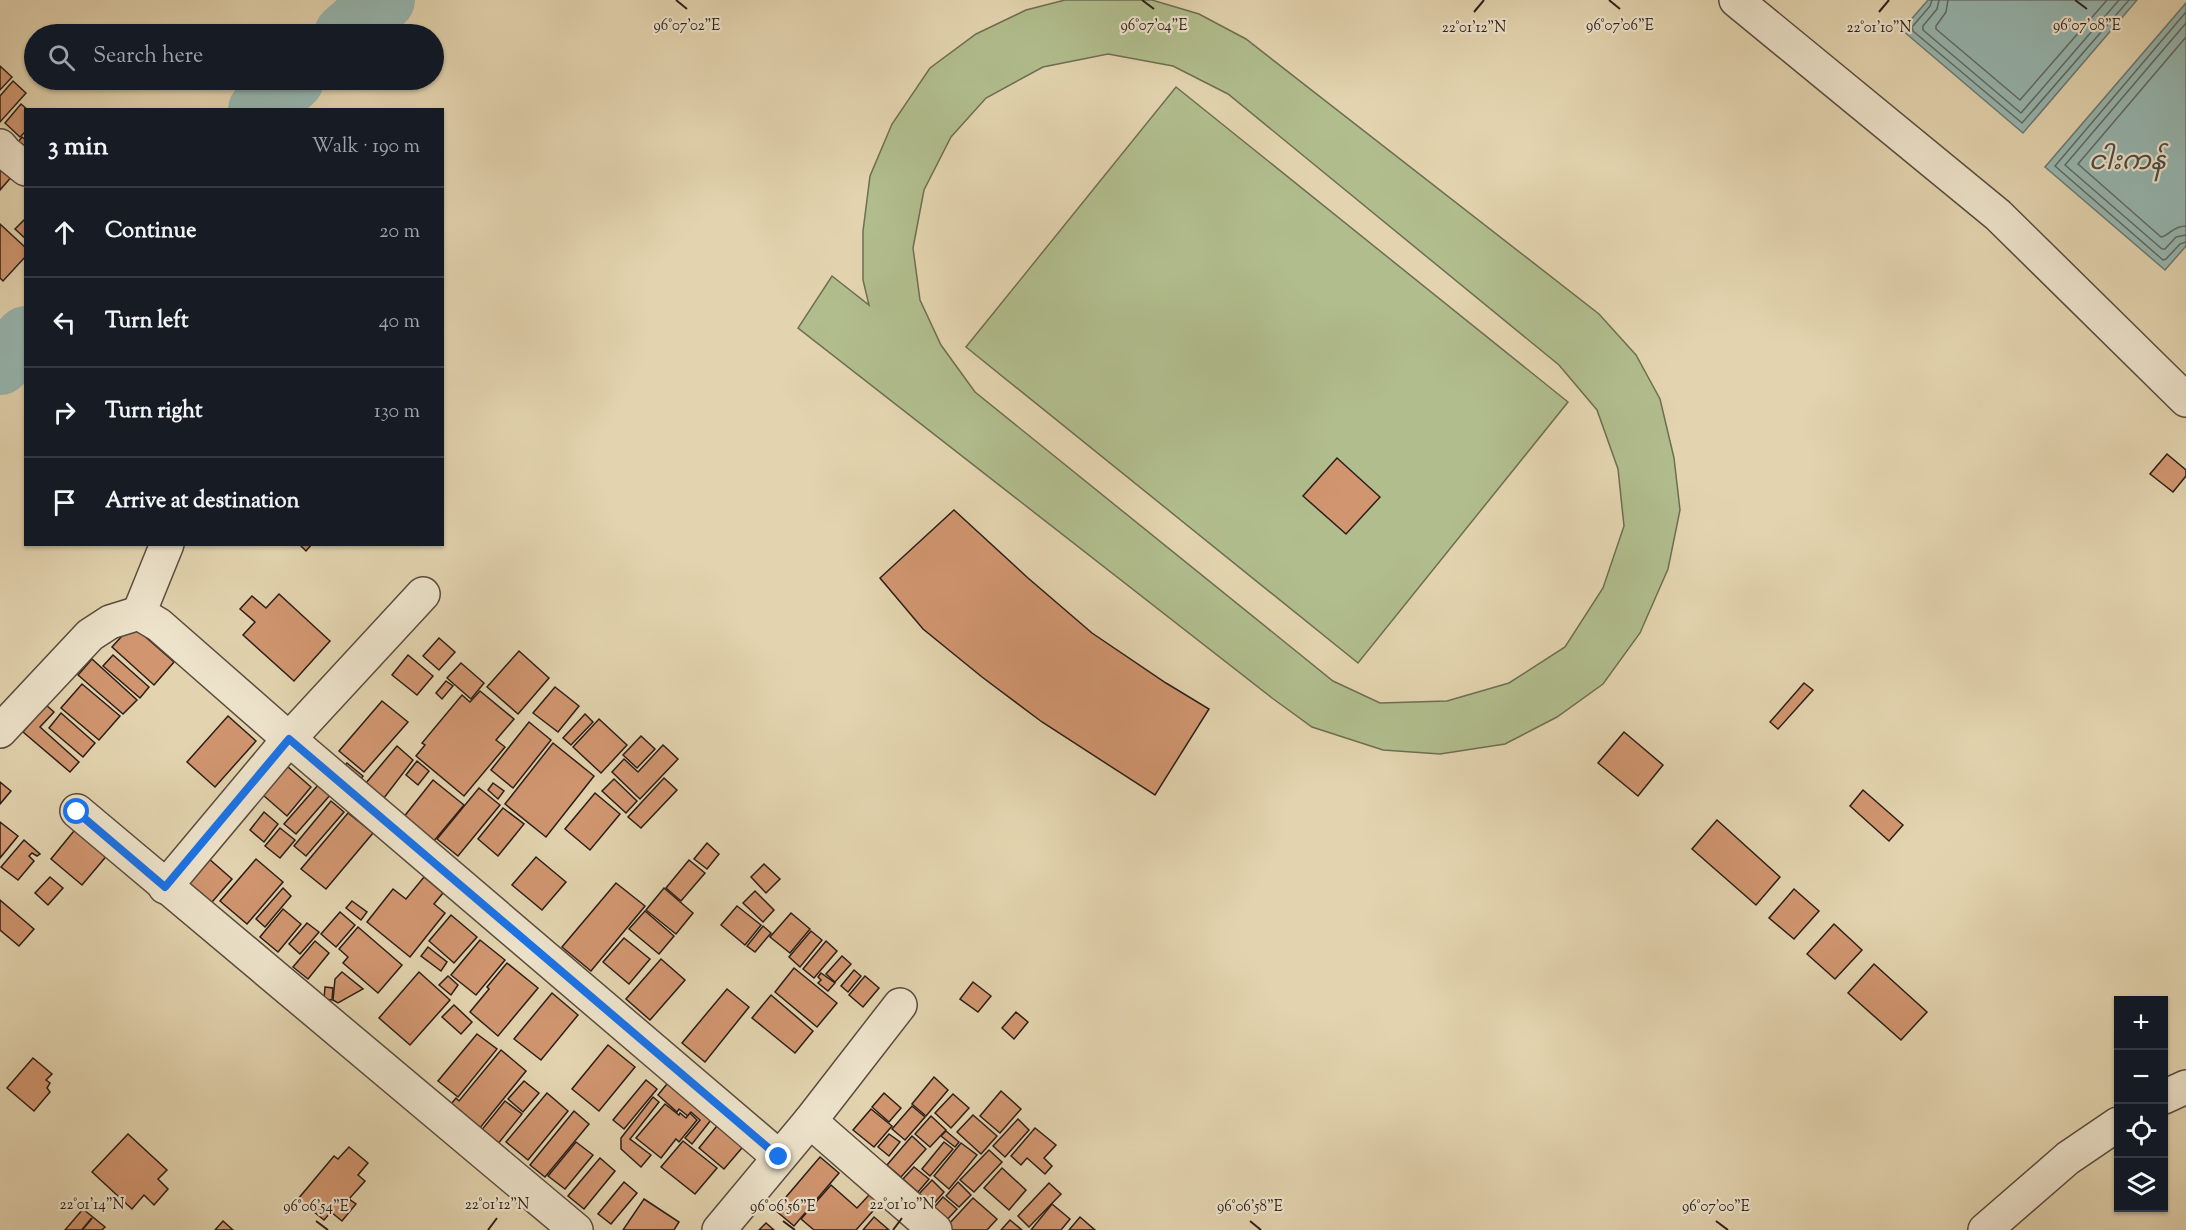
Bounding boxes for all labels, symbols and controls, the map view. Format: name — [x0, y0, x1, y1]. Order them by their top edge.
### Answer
text: 96°07'02"E — [654, 16, 720, 37]
text: 96°07'04"E — [1120, 16, 1188, 37]
text: 96°07'06"E — [1586, 16, 1654, 37]
text: 96°07'08"E — [2053, 16, 2121, 37]
text: 22°01'12"N — [1442, 18, 1506, 39]
text: 22°01'10"N — [1846, 18, 1912, 39]
search box — [24, 24, 444, 90]
icon: search — [45, 41, 78, 74]
text: Search here — [93, 41, 203, 73]
text: 3 min — [48, 129, 108, 166]
text: Walk · 190 m — [312, 133, 420, 162]
water label: ငါးကန် — [2089, 142, 2170, 182]
icon: ahead — [48, 216, 81, 249]
text: Continue — [105, 216, 196, 248]
text: 20 m — [379, 218, 420, 247]
icon: left — [48, 306, 81, 339]
text: Turn left — [105, 306, 188, 338]
text: 40 m — [379, 308, 420, 337]
icon: right — [48, 396, 81, 429]
text: Turn right — [105, 396, 202, 428]
text: 130 m — [374, 398, 420, 427]
icon: arrive — [48, 486, 81, 519]
text: Arrive at destination — [105, 486, 300, 518]
route start — [63, 798, 89, 824]
map controls — [2114, 996, 2168, 1212]
button: + — [2114, 996, 2168, 1050]
button: − — [2114, 1050, 2168, 1104]
button: locate — [2114, 1104, 2168, 1158]
route end — [765, 1143, 791, 1169]
button: layers — [2114, 1158, 2168, 1212]
text: 22°01'14"N — [59, 1195, 125, 1216]
text: 22°01'12"N — [465, 1195, 529, 1216]
text: 22°01'10"N — [869, 1195, 935, 1216]
text: 96°06'54"E — [283, 1197, 349, 1218]
text: 96°06'56"E — [750, 1197, 816, 1218]
text: 96°06'58"E — [1217, 1197, 1283, 1218]
text: 96°07'00"E — [1682, 1197, 1750, 1218]

